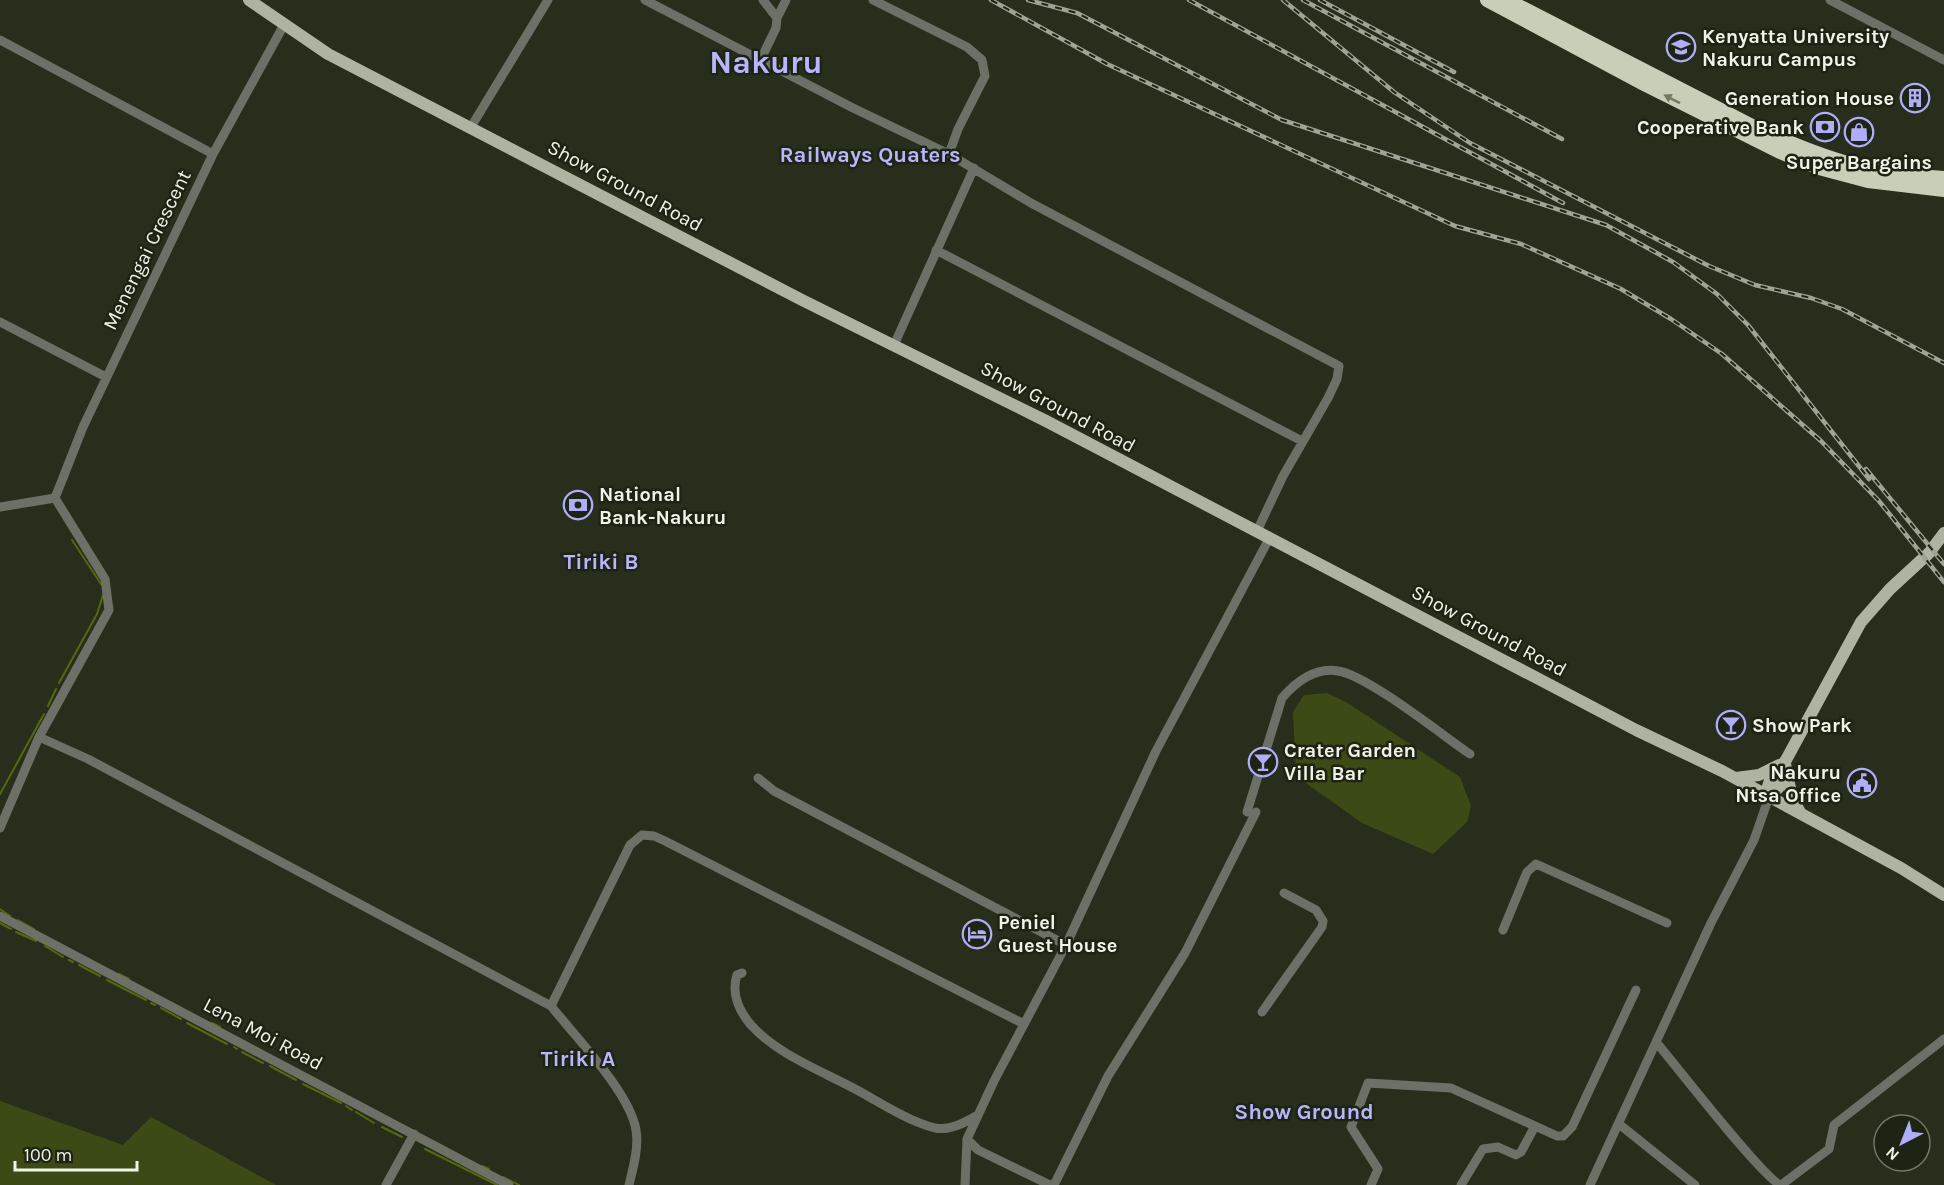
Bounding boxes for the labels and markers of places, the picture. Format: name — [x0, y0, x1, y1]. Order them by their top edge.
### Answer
place label: Kenyatta University Nakuru Campus — [1702, 25, 1889, 71]
school or university icon: Kenyatta University Nakuru Campus — [1665, 31, 1697, 63]
building icon: Generation House — [1899, 82, 1931, 114]
place label: Generation House — [1725, 87, 1894, 110]
bank icon: Cooperative Bank — [1809, 111, 1841, 143]
place label: Cooperative Bank — [1637, 116, 1804, 139]
shop icon: Super Bargains — [1843, 116, 1875, 148]
place label: Super Bargains — [1786, 151, 1932, 174]
place label: National Bank-Nakuru — [599, 483, 726, 529]
bank icon: National Bank-Nakuru — [562, 489, 594, 521]
bar icon: Show Park — [1715, 709, 1747, 741]
place label: Show Park — [1752, 714, 1852, 737]
place label: Crater Garden Villa Bar — [1284, 739, 1416, 785]
bar icon: Crater Garden Villa Bar — [1247, 746, 1279, 778]
place label: Nakuru Ntsa Office — [1735, 761, 1841, 807]
public building icon: Nakuru Ntsa Office — [1846, 767, 1878, 799]
place label: Peniel Guest House — [998, 911, 1117, 957]
hotel icon: Peniel Guest House — [961, 918, 993, 950]

